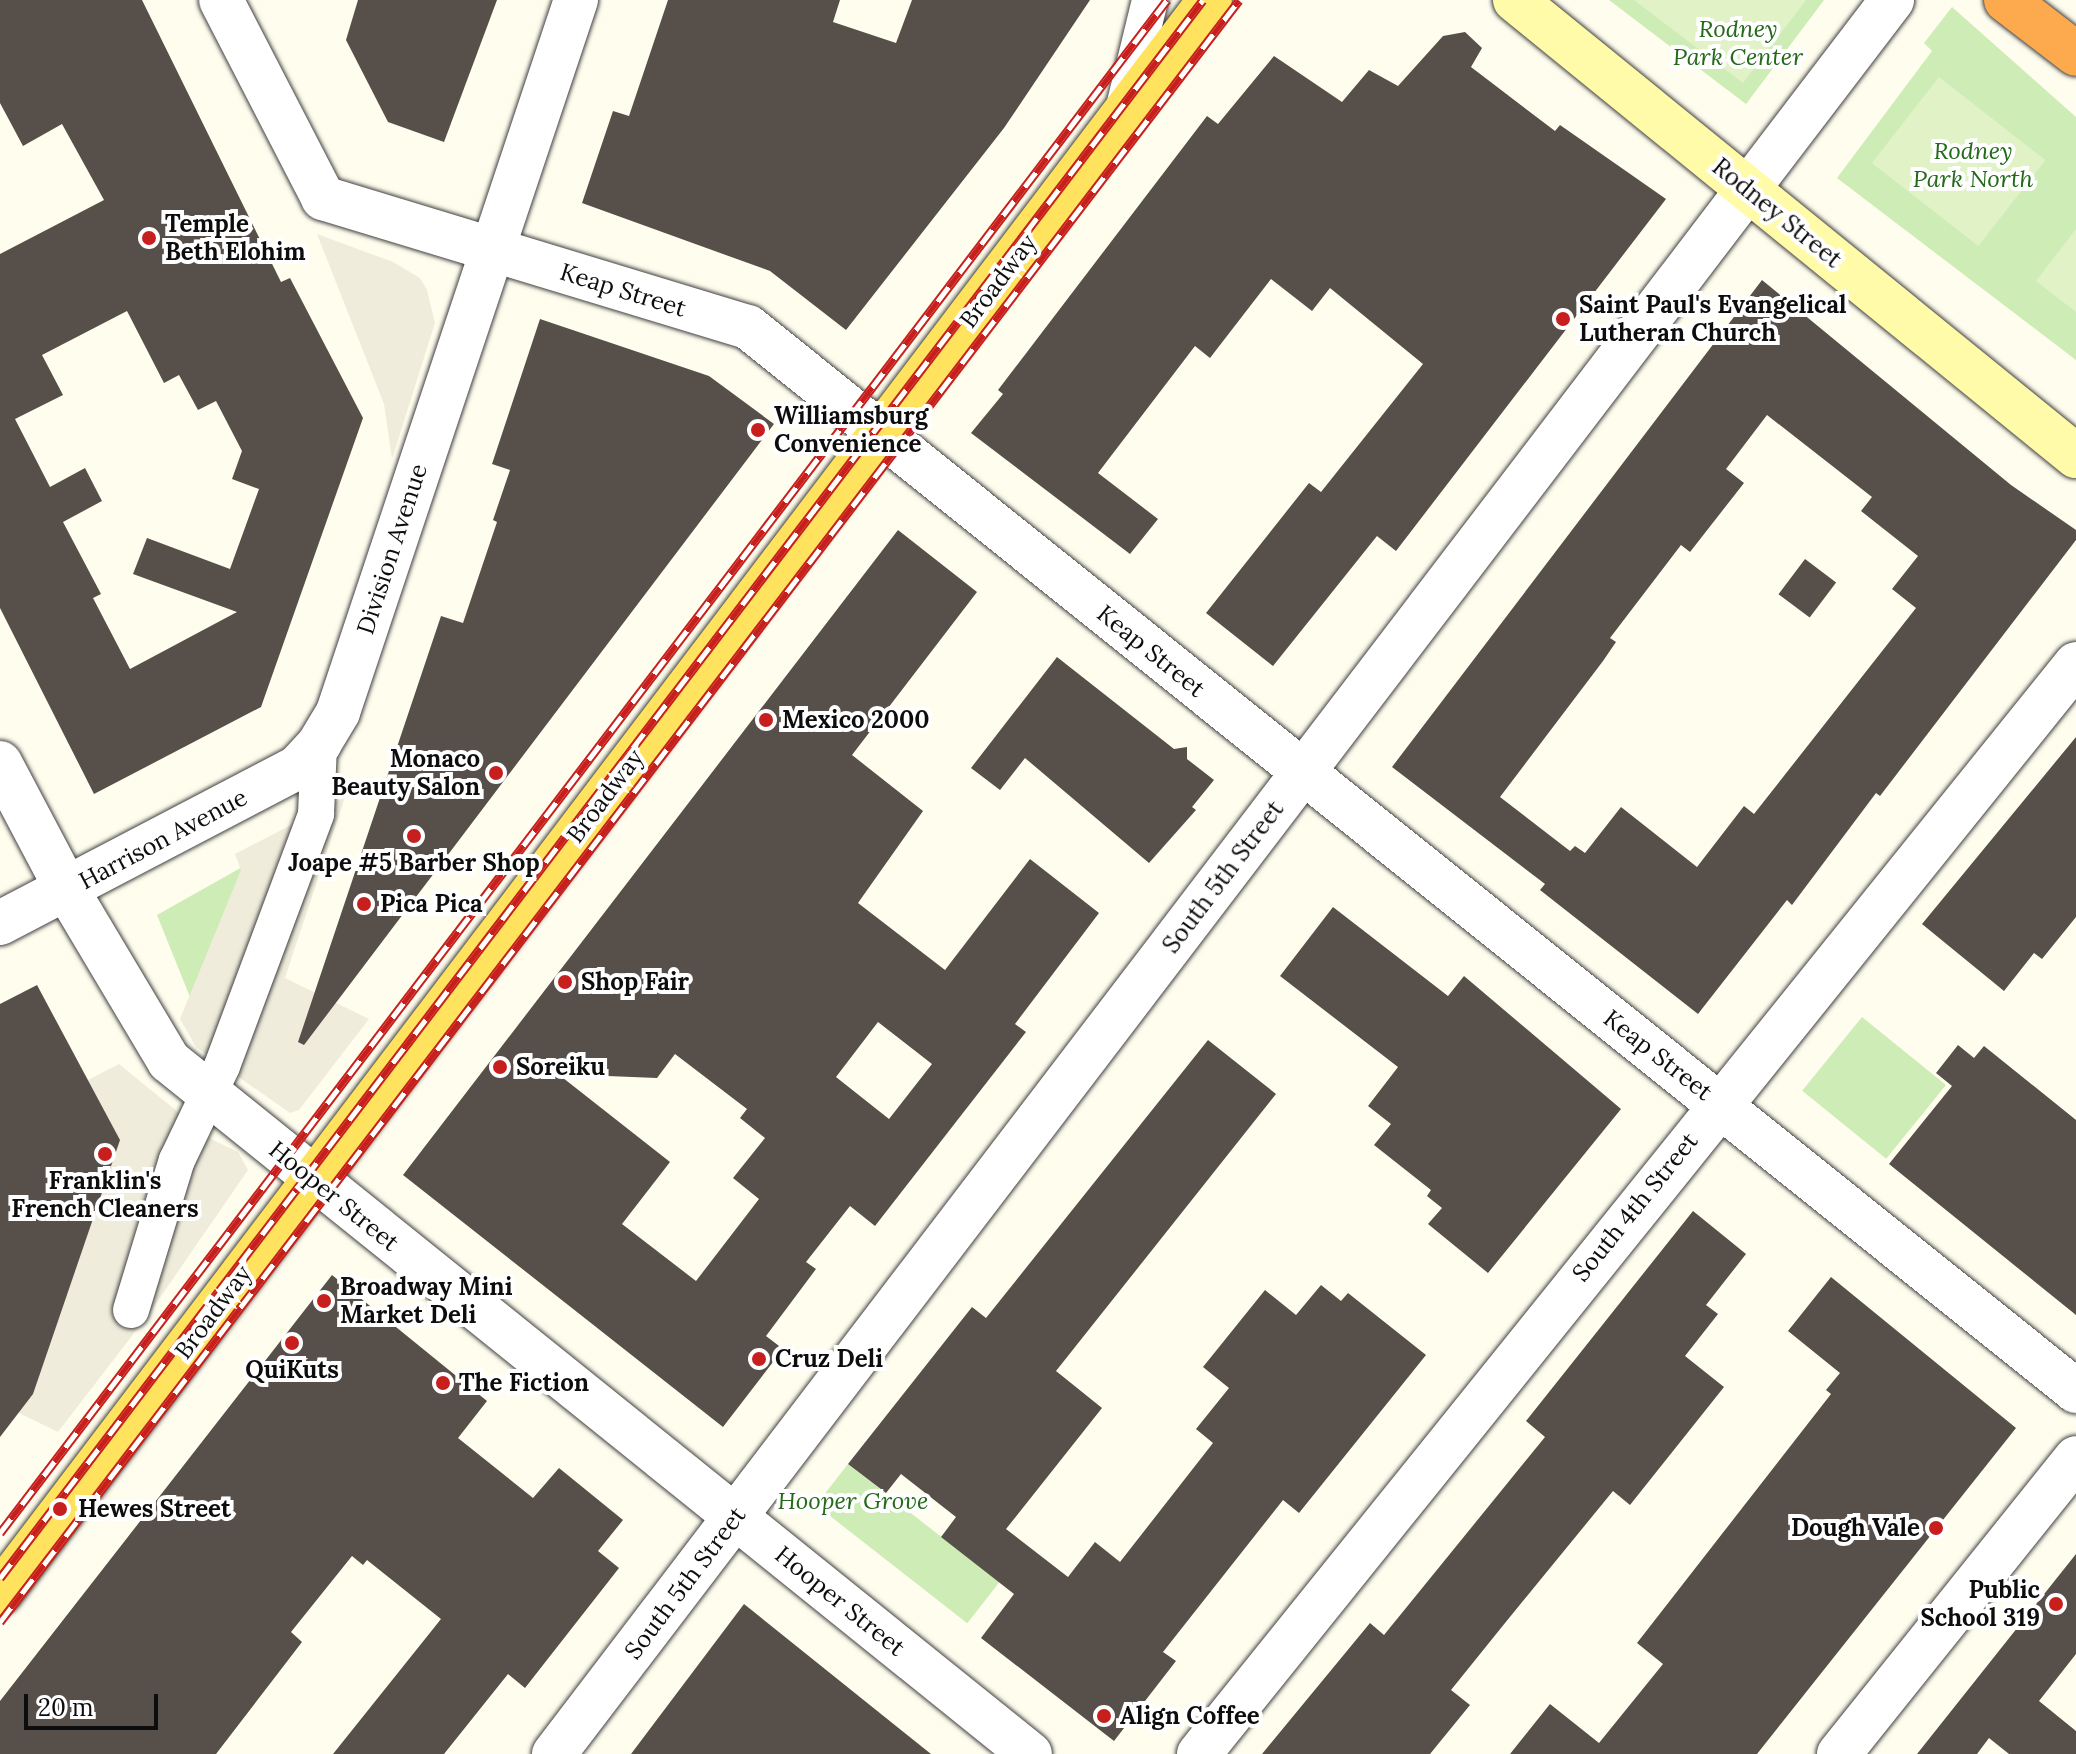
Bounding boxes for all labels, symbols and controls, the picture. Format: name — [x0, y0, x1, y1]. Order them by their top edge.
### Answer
park label: Rodney Park Center — [1673, 15, 1803, 71]
park label: Rodney Park North — [1913, 137, 2033, 193]
street label: Rodney Street — [1707, 152, 1847, 274]
place label: Temple Beth Elohim — [165, 210, 306, 266]
marker: Temple Beth Elohim — [140, 229, 158, 247]
street label: Broadway — [954, 229, 1042, 333]
street label: Keap Street — [557, 257, 689, 323]
place label: Saint Paul's Evangelical Lutheran Church — [1579, 291, 1847, 347]
marker: Saint Paul's Evangelical Lutheran Church — [1554, 310, 1572, 328]
place label: Williamsburg Convenience — [774, 402, 928, 458]
marker: Williamsburg Convenience — [749, 421, 767, 439]
street label: Division Avenue — [351, 460, 433, 638]
street label: Keap Street — [1091, 599, 1211, 703]
place label: Mexico 2000 — [782, 706, 930, 734]
marker: Mexico 2000 — [757, 711, 775, 729]
street label: Broadway — [561, 744, 649, 848]
place label: Monaco Beauty Salon — [331, 745, 480, 801]
marker: Monaco Beauty Salon — [487, 764, 505, 782]
street label: Harrison Avenue — [74, 783, 252, 895]
street label: South 5th Street — [1156, 795, 1290, 959]
marker: Joape #5 Barber Shop — [405, 827, 423, 845]
place label: Joape #5 Barber Shop — [288, 849, 540, 877]
place label: Pica Pica — [380, 890, 483, 918]
marker: Pica Pica — [355, 895, 373, 913]
place label: Shop Fair — [581, 968, 689, 996]
marker: Shop Fair — [556, 973, 574, 991]
street label: Keap Street — [1598, 1004, 1718, 1106]
place label: Soreiku — [516, 1053, 605, 1081]
marker: Soreiku — [491, 1058, 509, 1076]
street label: South 4th Street — [1566, 1127, 1704, 1287]
street label: Hooper Street — [263, 1135, 405, 1257]
marker: Franklin's French Cleaners — [96, 1145, 114, 1163]
place label: Franklin's French Cleaners — [11, 1167, 199, 1223]
street label: Broadway — [169, 1260, 257, 1364]
place label: Broadway Mini Market Deli — [340, 1273, 512, 1329]
marker: Broadway Mini Market Deli — [315, 1292, 333, 1310]
marker: QuiKuts — [283, 1334, 301, 1352]
place label: Cruz Deli — [775, 1345, 883, 1373]
marker: Cruz Deli — [750, 1350, 768, 1368]
place label: QuiKuts — [245, 1356, 339, 1384]
place label: The Fiction — [459, 1369, 589, 1397]
marker: The Fiction — [434, 1374, 452, 1392]
park label: Hooper Grove — [778, 1487, 928, 1515]
place label: Hewes Street — [78, 1495, 231, 1523]
marker: Hewes Street — [49, 1498, 71, 1520]
street label: South 5th Street — [618, 1501, 752, 1665]
place label: Dough Vale — [1791, 1514, 1920, 1542]
marker: Dough Vale — [1927, 1519, 1945, 1537]
street label: Hooper Street — [769, 1540, 911, 1662]
place label: Public School 319 — [1920, 1576, 2040, 1632]
marker: Public School 319 — [2047, 1595, 2065, 1613]
scale bar — [28, 1678, 162, 1728]
text: 20 m — [38, 1692, 94, 1723]
place label: Align Coffee — [1120, 1702, 1260, 1730]
marker: Align Coffee — [1095, 1707, 1113, 1725]

